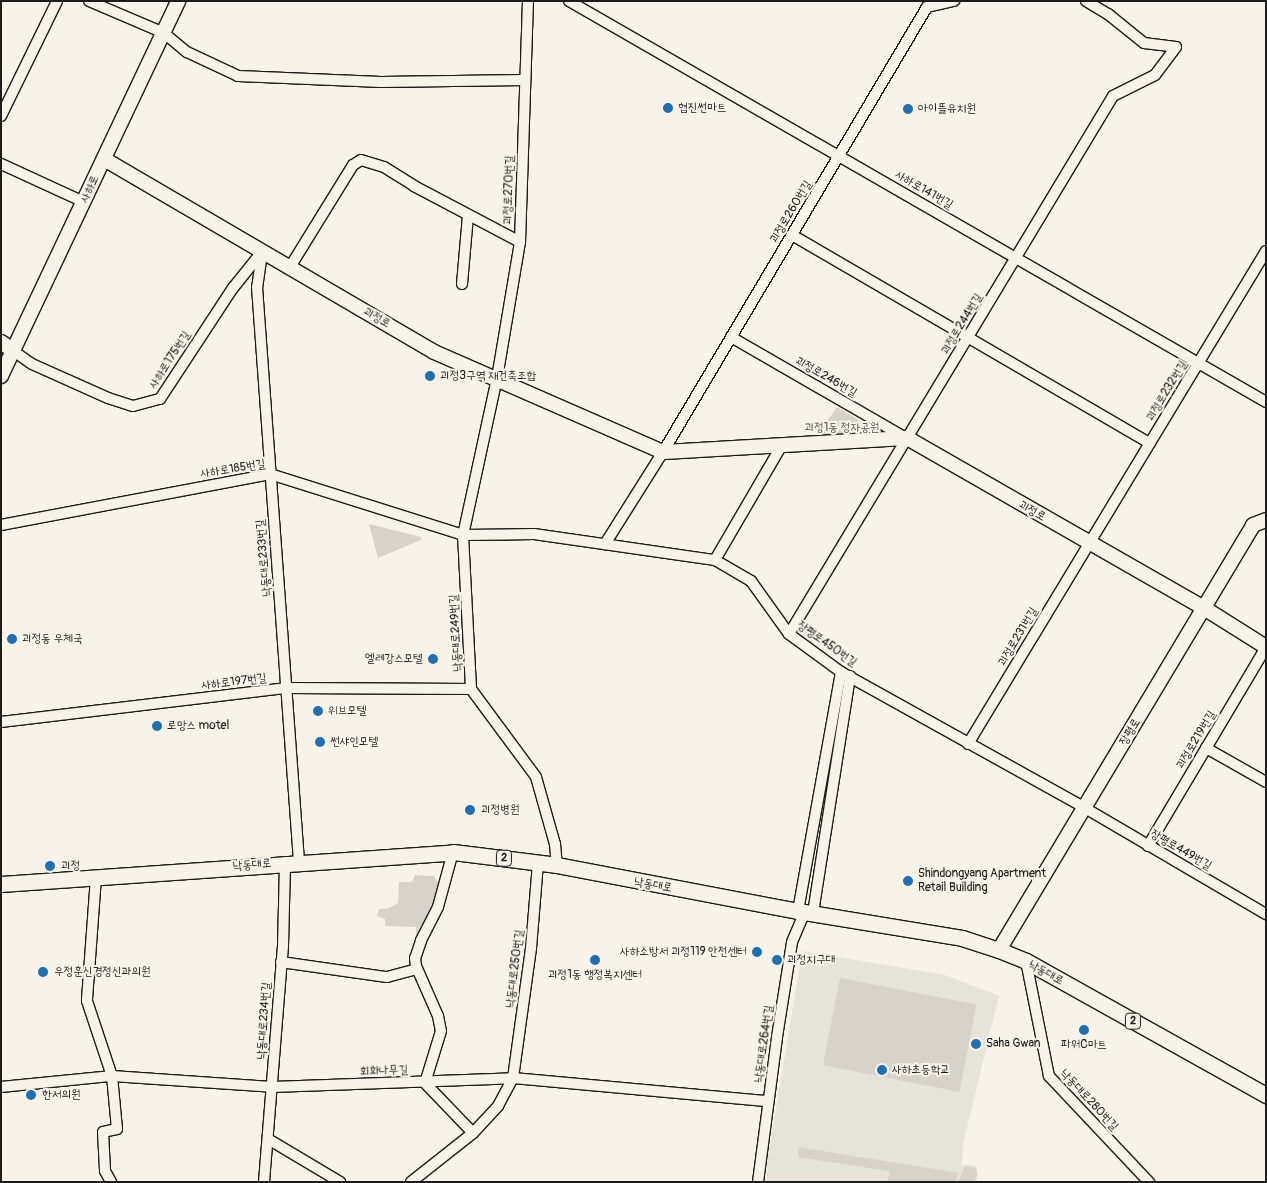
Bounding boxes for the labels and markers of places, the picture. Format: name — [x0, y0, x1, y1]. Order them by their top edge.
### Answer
place label: 협진썬마트 — [678, 101, 726, 115]
marker: 협진썬마트 — [662, 102, 674, 114]
place label: 아이뜰유치원 — [918, 102, 976, 116]
marker: 아이뜰유치원 — [902, 103, 914, 115]
place label: 괴정3구역 재건축조합 — [440, 369, 536, 383]
marker: 괴정3구역 재건축조합 — [424, 370, 436, 382]
place label: 괴정동 우체국 — [22, 632, 83, 646]
marker: 괴정동 우체국 — [6, 633, 18, 645]
place label: 엘레강스모텔 — [365, 652, 423, 666]
marker: 엘레강스모텔 — [427, 653, 439, 665]
place label: 위브모텔 — [328, 704, 367, 718]
marker: 위브모텔 — [312, 705, 324, 717]
place label: 로망스 motel — [167, 719, 229, 733]
marker: 로망스 motel — [151, 720, 163, 732]
place label: 썬샤인모텔 — [330, 735, 378, 749]
marker: 썬샤인모텔 — [314, 736, 326, 748]
marker: 괴정병원 — [463, 803, 477, 817]
place label: 괴정병원 — [481, 803, 520, 817]
marker: 괴정 — [43, 859, 57, 873]
place label: 괴정 — [61, 859, 80, 873]
place label: Shindongyang Apartment Retail Building — [918, 867, 1046, 895]
marker: Shindongyang Apartment Retail Building — [902, 875, 914, 887]
place label: 사하소방서 괴정119 안전센터 — [620, 945, 747, 959]
marker: 사하소방서 괴정119 안전센터 — [751, 946, 763, 958]
place label: 괴정지구대 — [787, 953, 835, 967]
marker: 괴정1동 행정복지센터 — [589, 954, 601, 966]
marker: 괴정지구대 — [771, 954, 783, 966]
marker: 우정훈신경정신과의원 — [36, 965, 50, 979]
place label: 우정훈신경정신과의원 — [54, 965, 151, 979]
place label: 괴정1동 행정복지센터 — [548, 968, 642, 982]
marker: 파워C마트 — [1078, 1024, 1090, 1036]
place label: Saha Gwan — [986, 1037, 1040, 1051]
marker: Saha Gwan — [970, 1038, 982, 1050]
place label: 파워C마트 — [1061, 1038, 1107, 1052]
place label: 사하초등학교 — [892, 1063, 950, 1077]
marker: 사하초등학교 — [876, 1064, 888, 1076]
marker: 한서의원 — [24, 1088, 38, 1102]
place label: 한서의원 — [42, 1088, 81, 1102]

